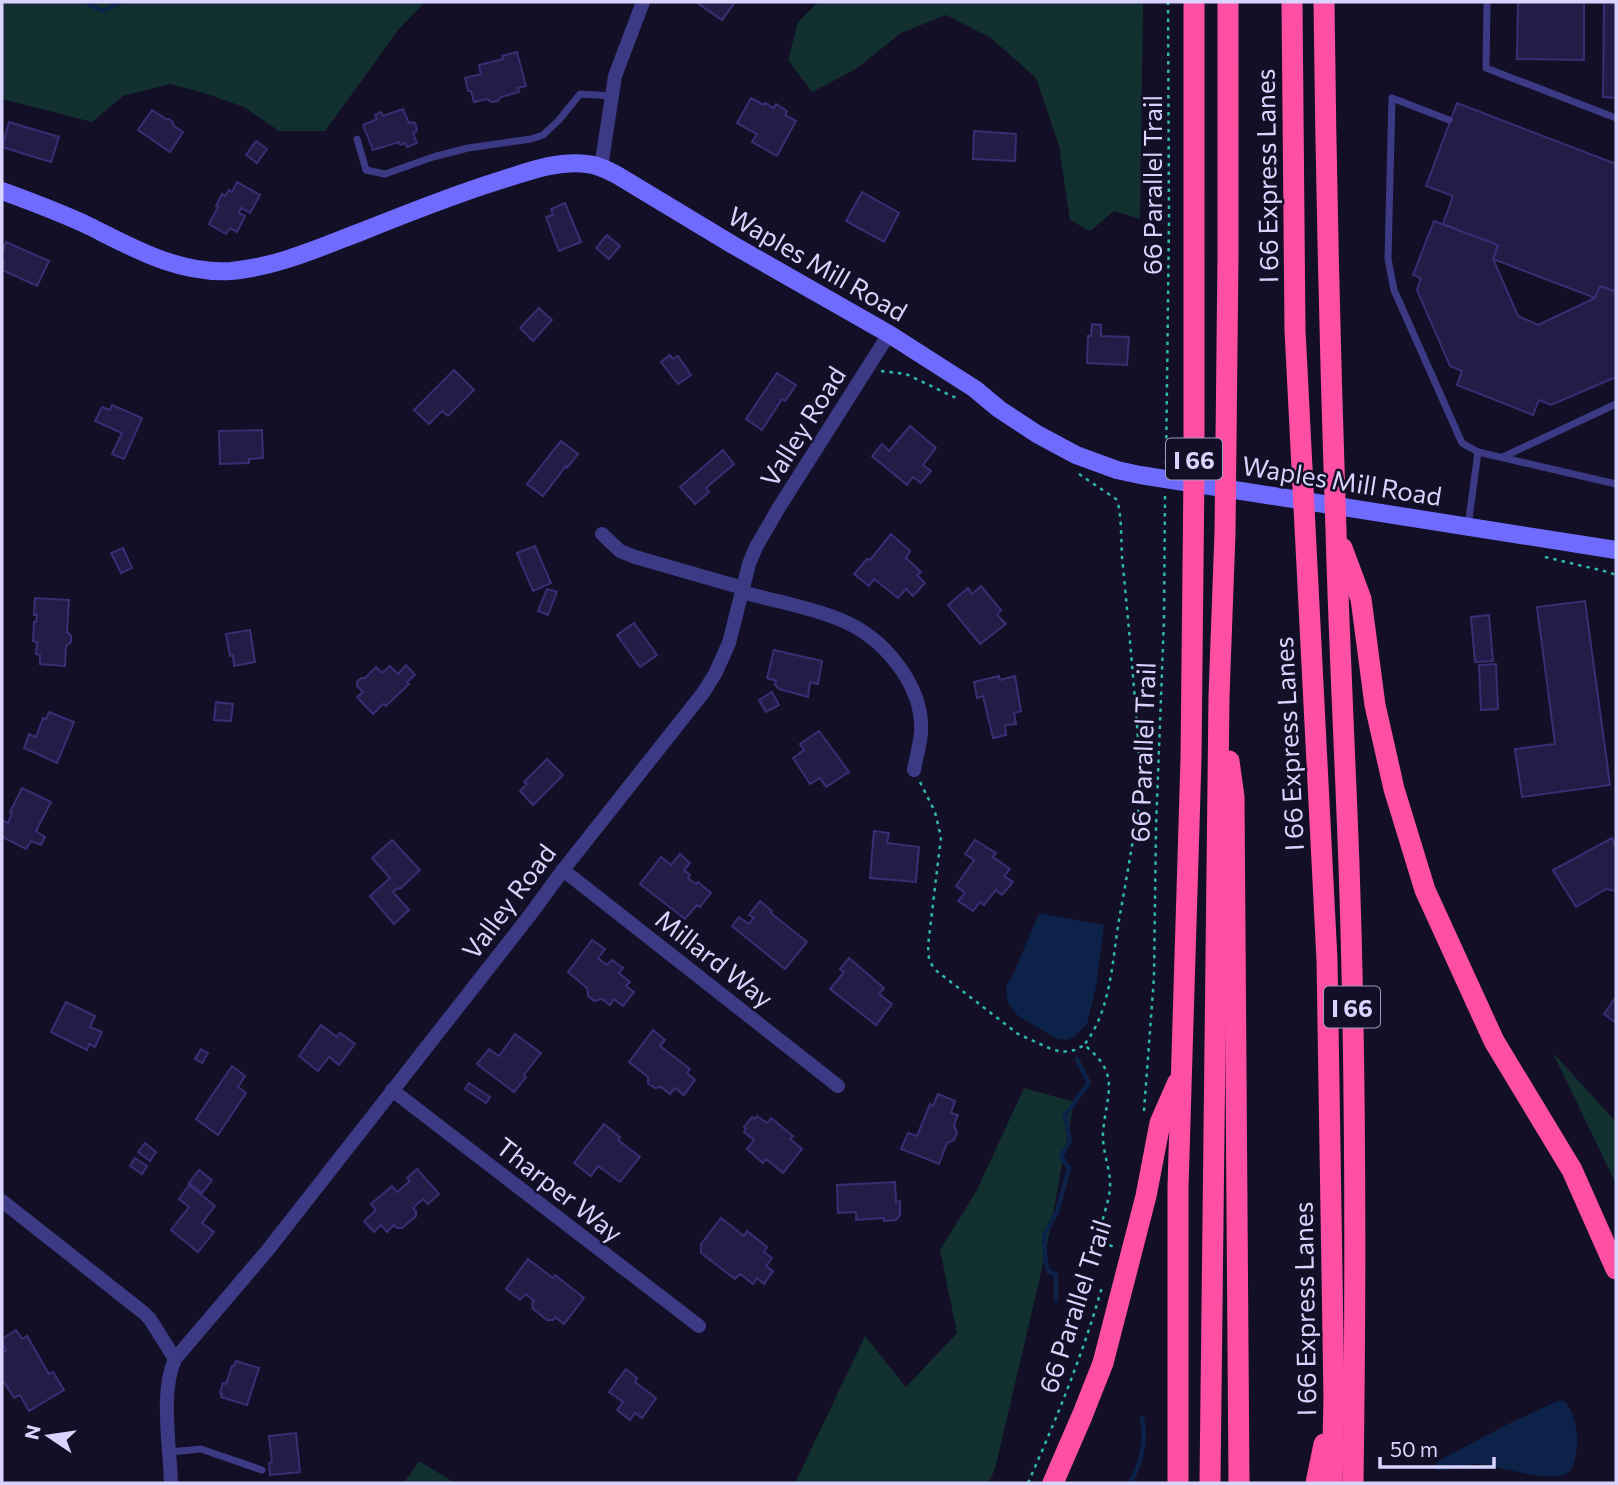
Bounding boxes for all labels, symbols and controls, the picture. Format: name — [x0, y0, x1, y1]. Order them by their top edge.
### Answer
street label: I 66 Express Lanes — [1249, 68, 1283, 284]
street label: 66 Parallel Trail — [1136, 95, 1167, 275]
street label: Waples Mill Road — [723, 199, 913, 327]
street label: Valley Road — [753, 360, 851, 492]
road number: I 66 — [1166, 438, 1222, 480]
street label: Waples Mill Road — [1240, 449, 1444, 511]
street label: I 66 Express Lanes — [1267, 636, 1309, 852]
street label: 66 Parallel Trail — [1123, 661, 1161, 843]
street label: Valley Road — [455, 837, 561, 965]
street label: Millard Way — [650, 903, 780, 1013]
road number: I 66 — [1324, 987, 1380, 1028]
street label: Tharper Way — [491, 1130, 629, 1248]
street label: I 66 Express Lanes — [1287, 1201, 1321, 1417]
street label: 66 Parallel Trail — [1031, 1216, 1117, 1396]
north arrow — [14, 1401, 84, 1471]
text: N — [19, 1423, 45, 1442]
scale bar — [1380, 1426, 1494, 1470]
text: 50 m — [1390, 1436, 1438, 1461]

